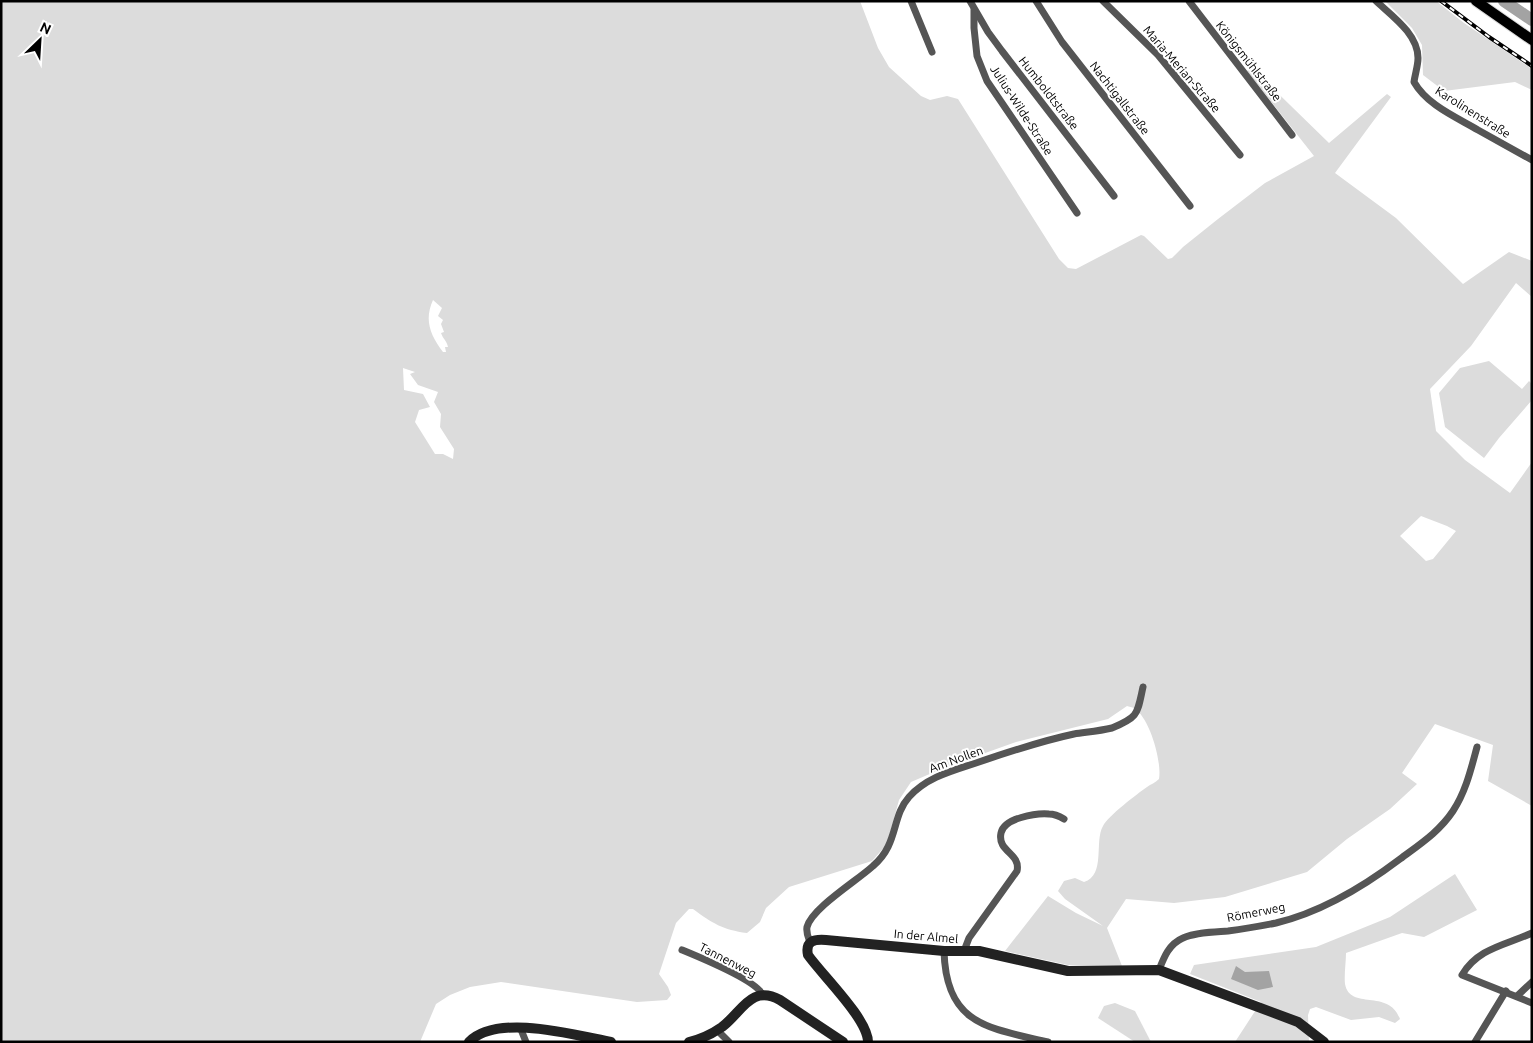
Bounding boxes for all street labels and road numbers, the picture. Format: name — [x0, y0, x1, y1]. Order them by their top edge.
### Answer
street label: Königsmühlstraße — [1214, 18, 1284, 104]
street label: Maria-Merian-Straße — [1141, 23, 1223, 115]
street label: Humboldtstraße — [1016, 54, 1082, 132]
street label: Nachtigallstraße — [1088, 59, 1152, 137]
street label: Julius-Wilde-Straße — [988, 63, 1056, 157]
street label: Karolinenstraße — [1433, 84, 1513, 140]
street label: Am Nollen — [927, 743, 985, 775]
street label: Römerweg — [1226, 900, 1286, 924]
street label: In der Almel — [893, 927, 959, 945]
street label: Tannenweg — [697, 940, 759, 980]

